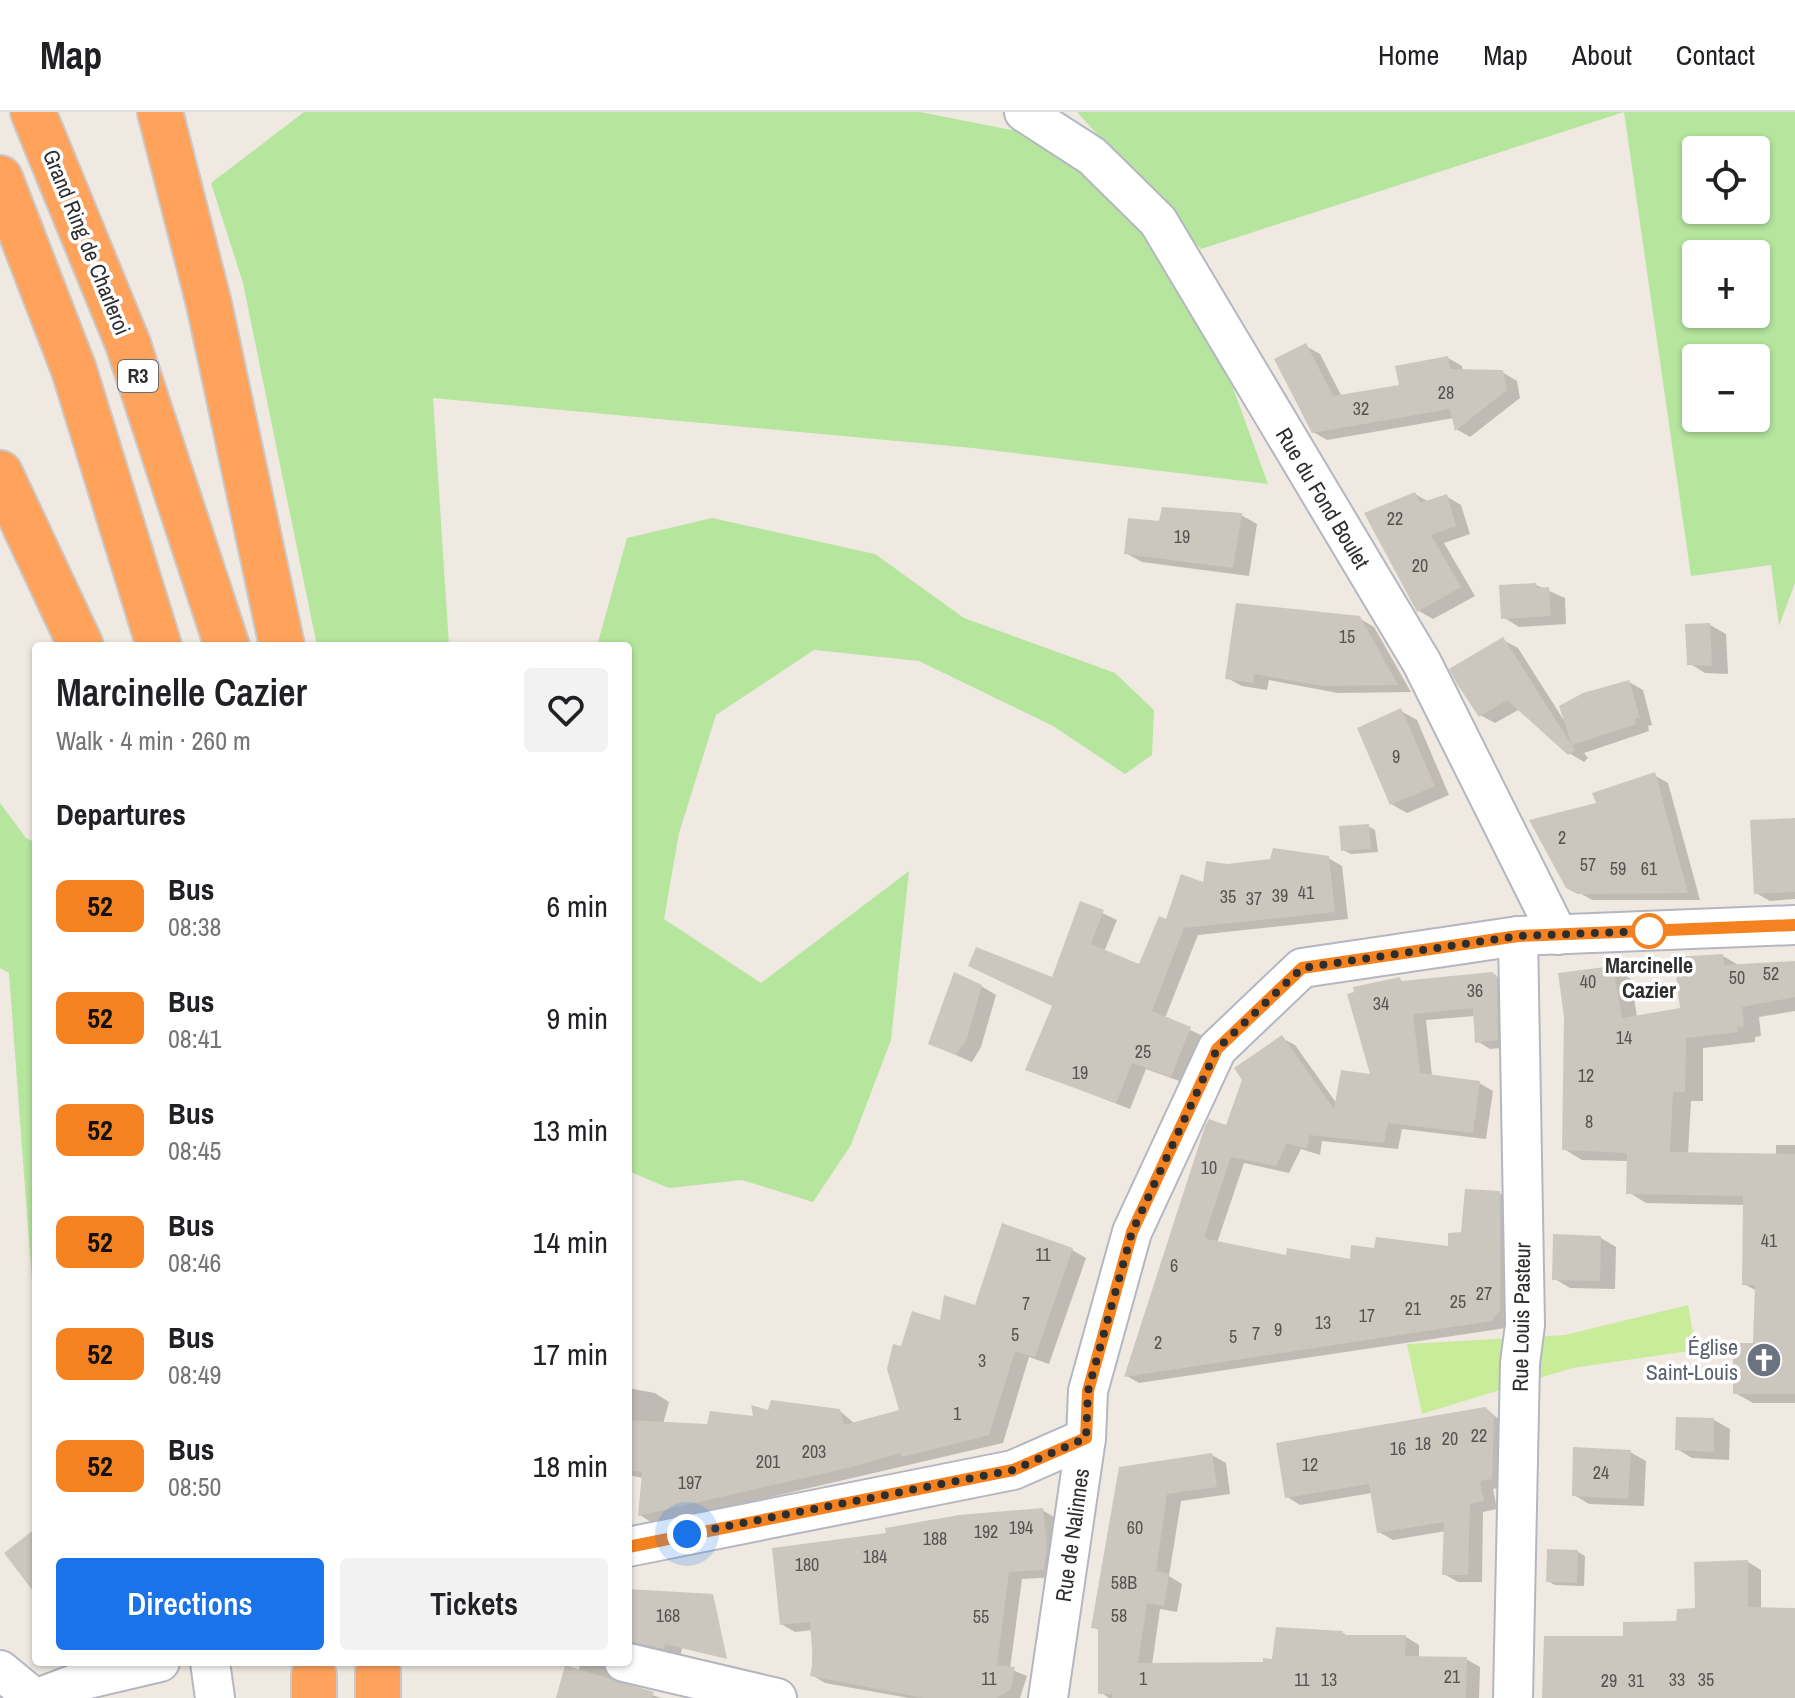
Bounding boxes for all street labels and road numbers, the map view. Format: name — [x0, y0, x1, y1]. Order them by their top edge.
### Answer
street label: Grand Ring de Charleroi — [36, 145, 138, 339]
road number: R3 — [118, 360, 158, 392]
street label: Rue du Fond Boulet — [1269, 422, 1377, 574]
street label: Rue Louis Pasteur — [1505, 1242, 1537, 1392]
street label: Rue de Nalinnes — [1048, 1466, 1096, 1604]

